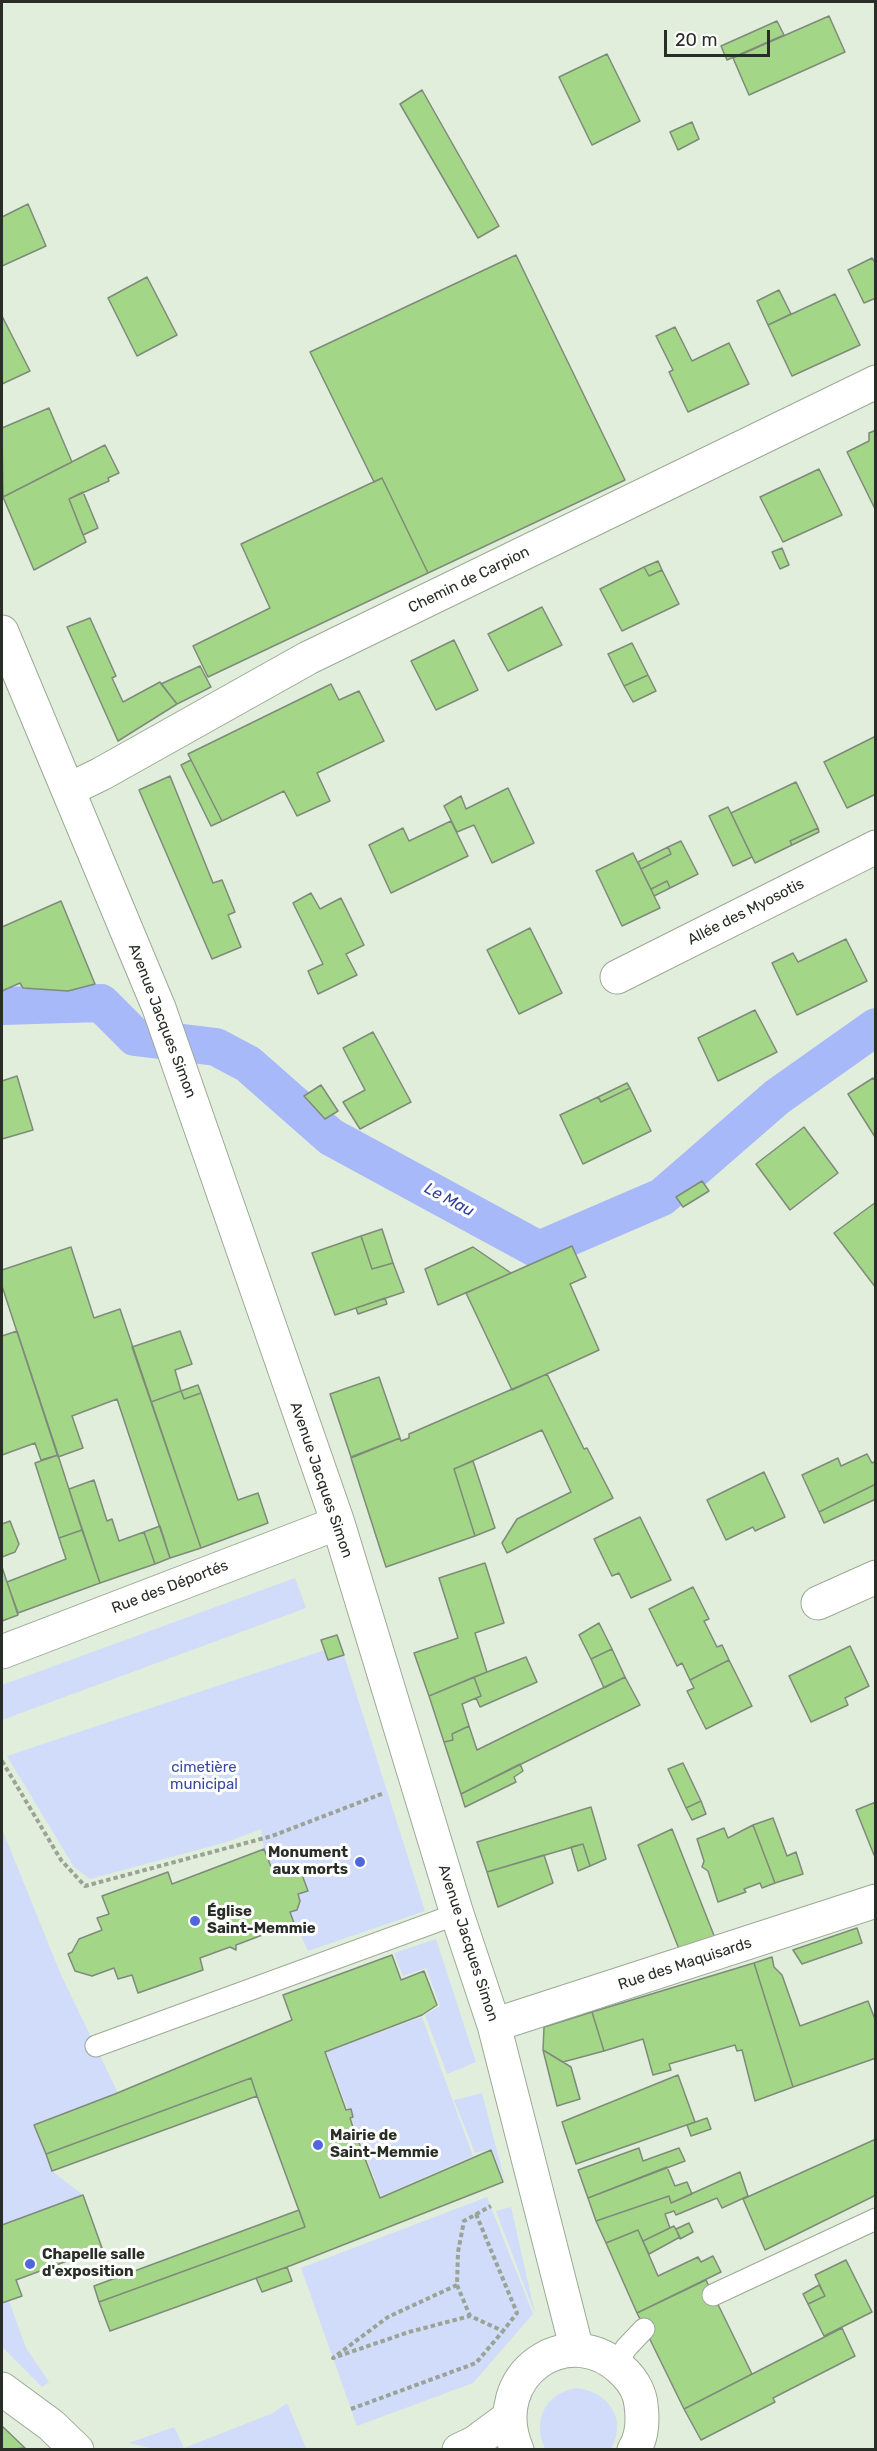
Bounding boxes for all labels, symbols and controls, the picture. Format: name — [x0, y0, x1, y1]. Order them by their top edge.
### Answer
scale bar — [667, 18, 774, 56]
text: 20 m — [675, 29, 717, 51]
street label: Chemin de Carpion — [406, 543, 532, 617]
street label: Allée des Myosotis — [685, 875, 807, 949]
street label: Avenue Jacques Simon — [124, 941, 200, 1101]
water label: Le Mau — [421, 1179, 477, 1221]
street label: Avenue Jacques Simon — [286, 1400, 356, 1560]
street label: Rue des Déportés — [109, 1556, 231, 1618]
park label: cimetière municipal — [170, 1759, 238, 1794]
place label: Monument aux morts — [268, 1844, 348, 1879]
marker: Monument aux morts — [353, 1855, 367, 1869]
street label: Avenue Jacques Simon — [434, 1862, 502, 2024]
place label: Église Saint-Memmie — [207, 1903, 316, 1938]
marker: Église Saint-Memmie — [188, 1914, 202, 1928]
street label: Rue des Maquisards — [616, 1934, 754, 1994]
place label: Mairie de Saint-Memmie — [330, 2127, 439, 2162]
marker: Mairie de Saint-Memmie — [311, 2138, 325, 2152]
place label: Chapelle salle d'exposition — [42, 2246, 145, 2281]
marker: Chapelle salle d'exposition — [23, 2257, 37, 2271]

